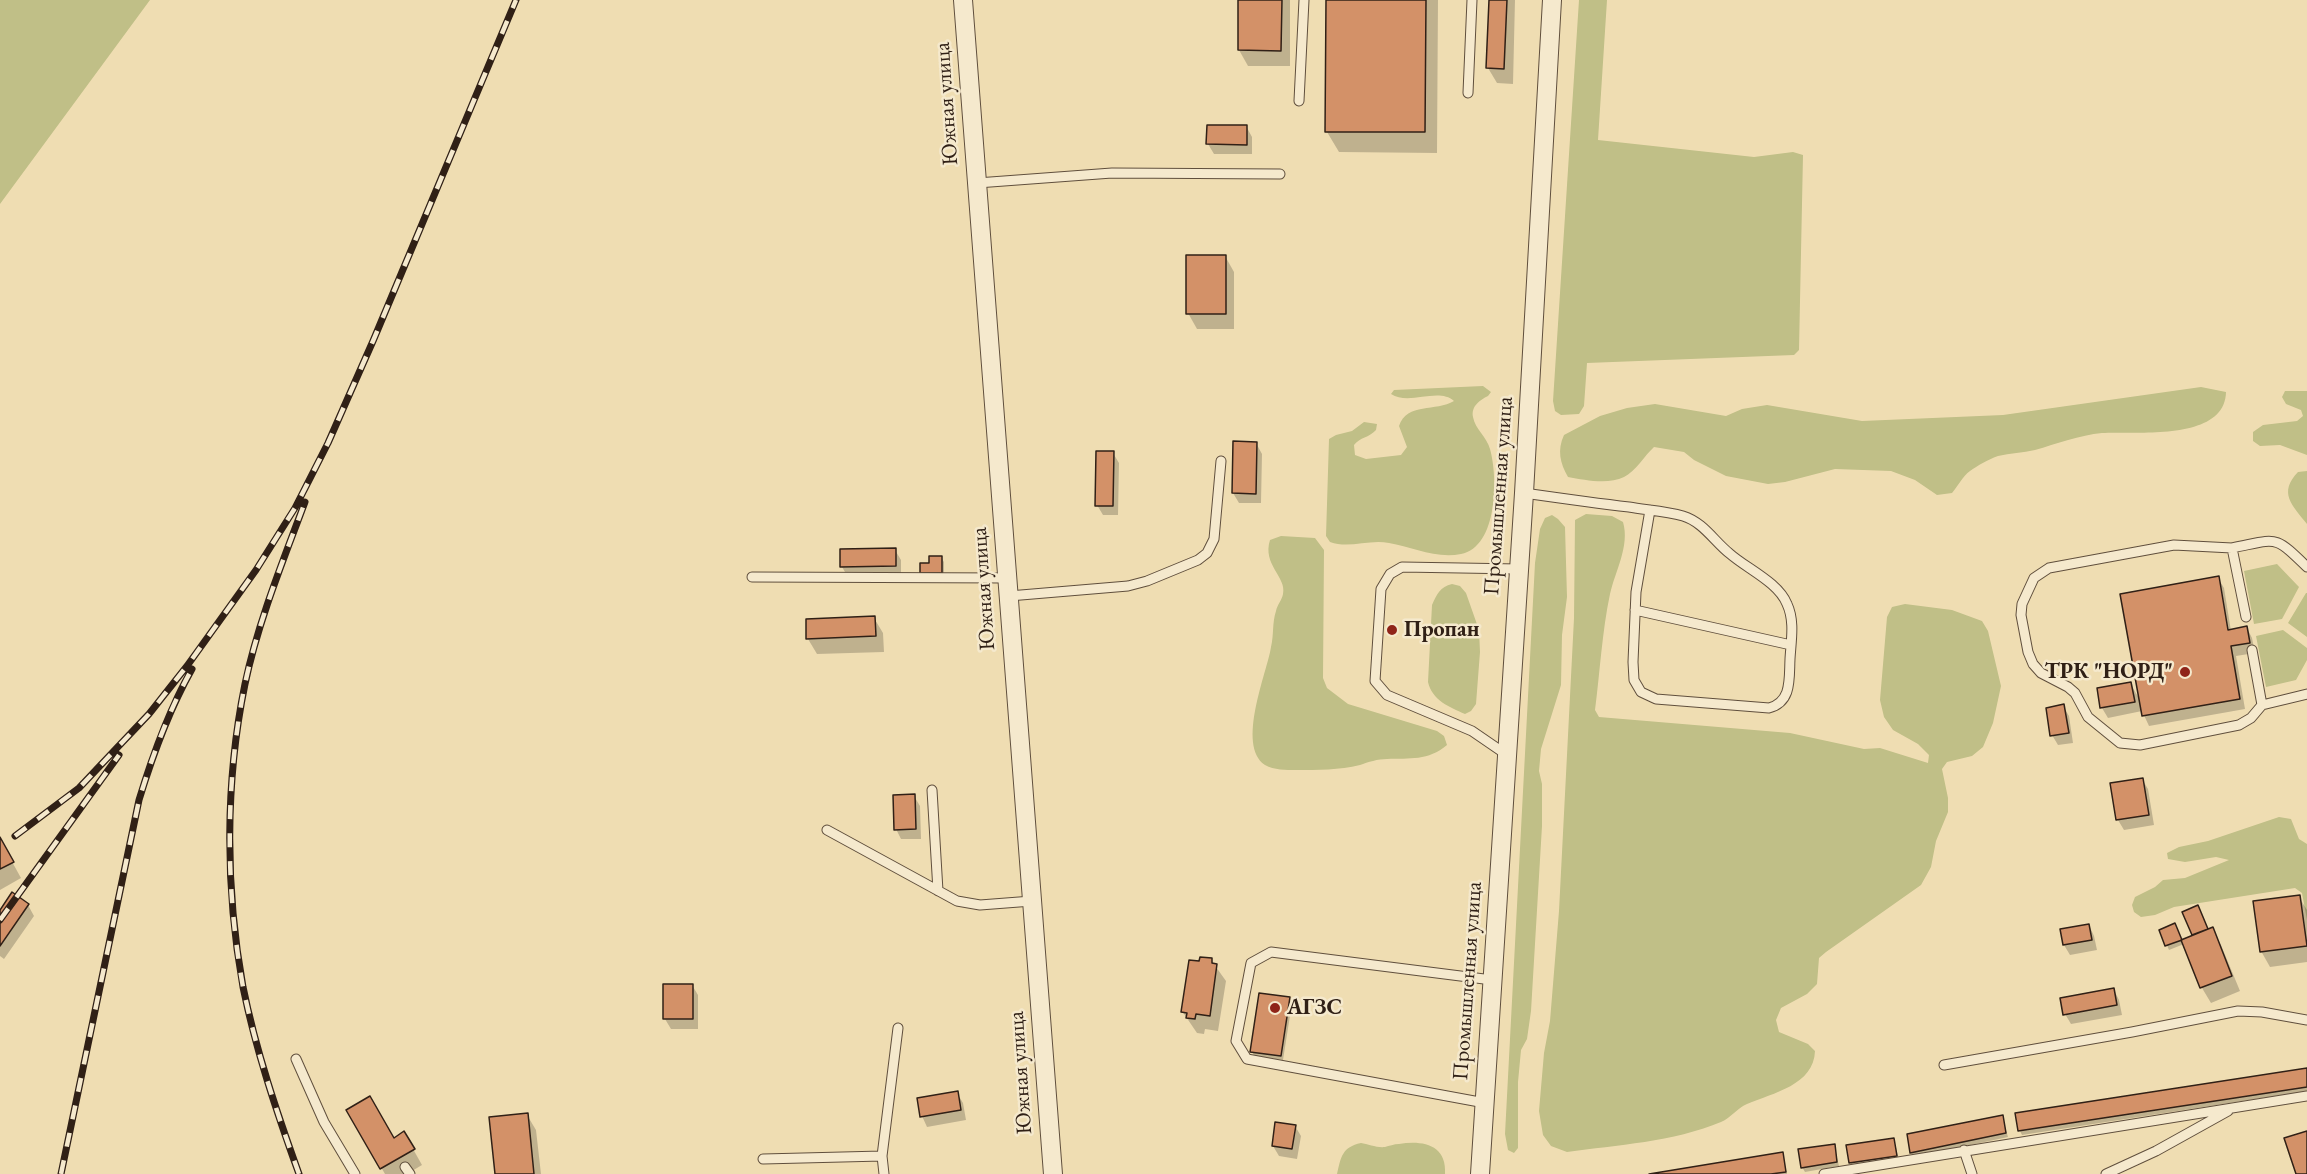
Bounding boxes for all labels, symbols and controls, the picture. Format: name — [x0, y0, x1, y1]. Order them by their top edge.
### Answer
street label: Южная улица — [930, 41, 964, 167]
street label: Промышленная улица — [1479, 396, 1519, 596]
street label: Южная улица — [967, 526, 1001, 652]
place label: Пропан — [1404, 617, 1479, 643]
marker: Пропан — [1385, 623, 1399, 637]
place label: ТРК "НОРД" — [2045, 659, 2173, 685]
marker: ТРК "НОРД" — [2178, 665, 2192, 679]
street label: Промышленная улица — [1448, 881, 1488, 1081]
place label: АГЗС — [1287, 995, 1342, 1021]
marker: АГЗС — [1268, 1001, 1282, 1015]
street label: Южная улица — [1004, 1010, 1038, 1136]

